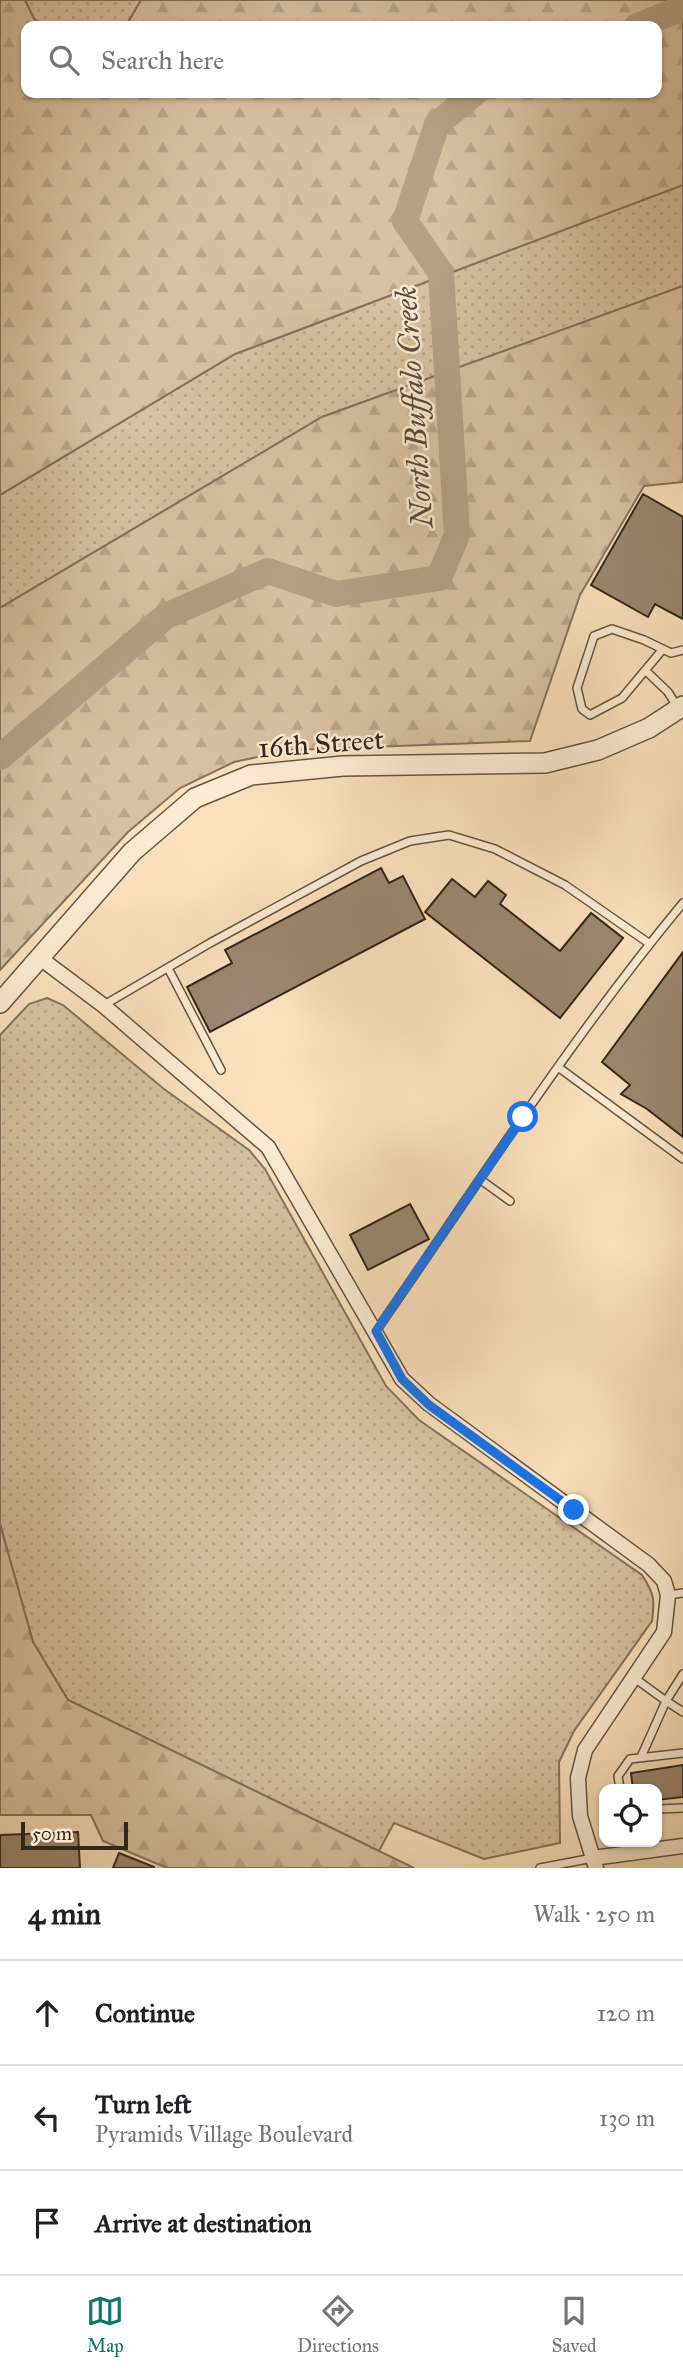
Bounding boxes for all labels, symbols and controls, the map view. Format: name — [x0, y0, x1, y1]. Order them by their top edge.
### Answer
search box — [21, 21, 662, 98]
icon: search — [45, 41, 83, 79]
text: Search here — [101, 44, 224, 76]
water label: North Buffalo Creek — [388, 285, 443, 531]
street label: 16th Street — [257, 722, 385, 765]
route start — [507, 1101, 538, 1132]
route end — [558, 1494, 589, 1525]
map controls — [599, 1784, 662, 1847]
button: locate — [599, 1784, 662, 1847]
scale bar — [21, 1819, 128, 1851]
text: 50 m — [32, 1822, 72, 1845]
text: 4 min — [28, 1896, 101, 1932]
text: Walk · 250 m — [533, 1900, 655, 1928]
icon: ahead — [28, 1994, 66, 2032]
text: Continue — [95, 1997, 195, 2029]
text: 120 m — [597, 1999, 655, 2027]
text: Turn left — [95, 2088, 191, 2120]
icon: left — [28, 2099, 66, 2137]
text: 130 m — [599, 2104, 655, 2132]
text: Pyramids Village Boulevard — [95, 2120, 353, 2148]
icon: arrive — [28, 2204, 66, 2242]
text: Arrive at destination — [95, 2207, 312, 2239]
tab: Map — [86, 2292, 124, 2357]
tab: Directions — [297, 2292, 379, 2357]
tab: Saved — [552, 2292, 597, 2357]

